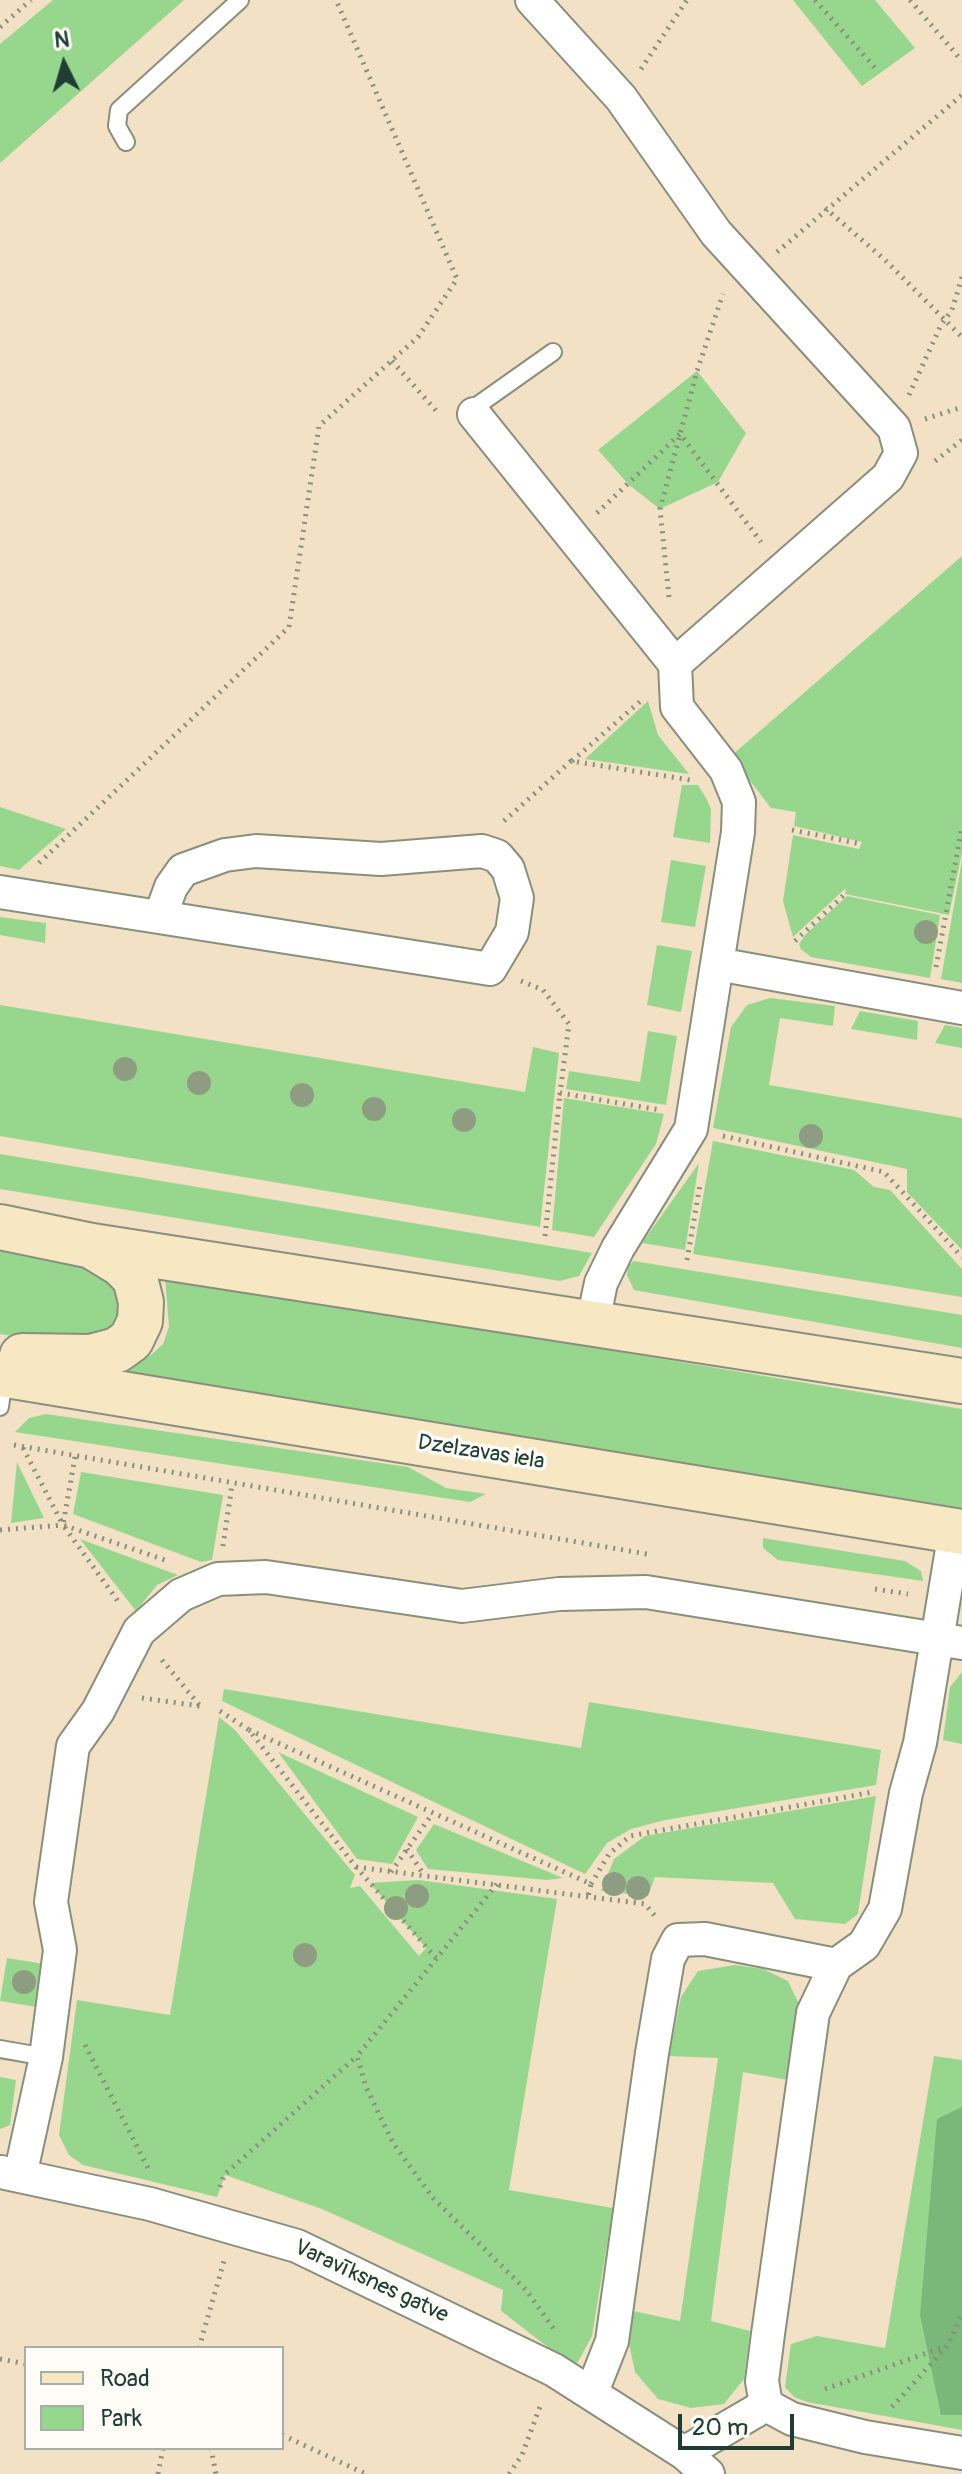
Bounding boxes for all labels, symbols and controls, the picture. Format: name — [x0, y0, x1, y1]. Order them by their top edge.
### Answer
north arrow — [24, 24, 104, 104]
text: N — [53, 25, 71, 55]
street label: Dzelzavas iela — [416, 1430, 546, 1476]
street label: Varavīksnes gatve — [290, 2235, 452, 2329]
legend — [24, 2346, 284, 2450]
text: Road — [100, 2364, 150, 2393]
scale bar — [682, 2398, 798, 2448]
text: Park — [100, 2404, 142, 2433]
text: 20 m — [692, 2413, 748, 2442]

